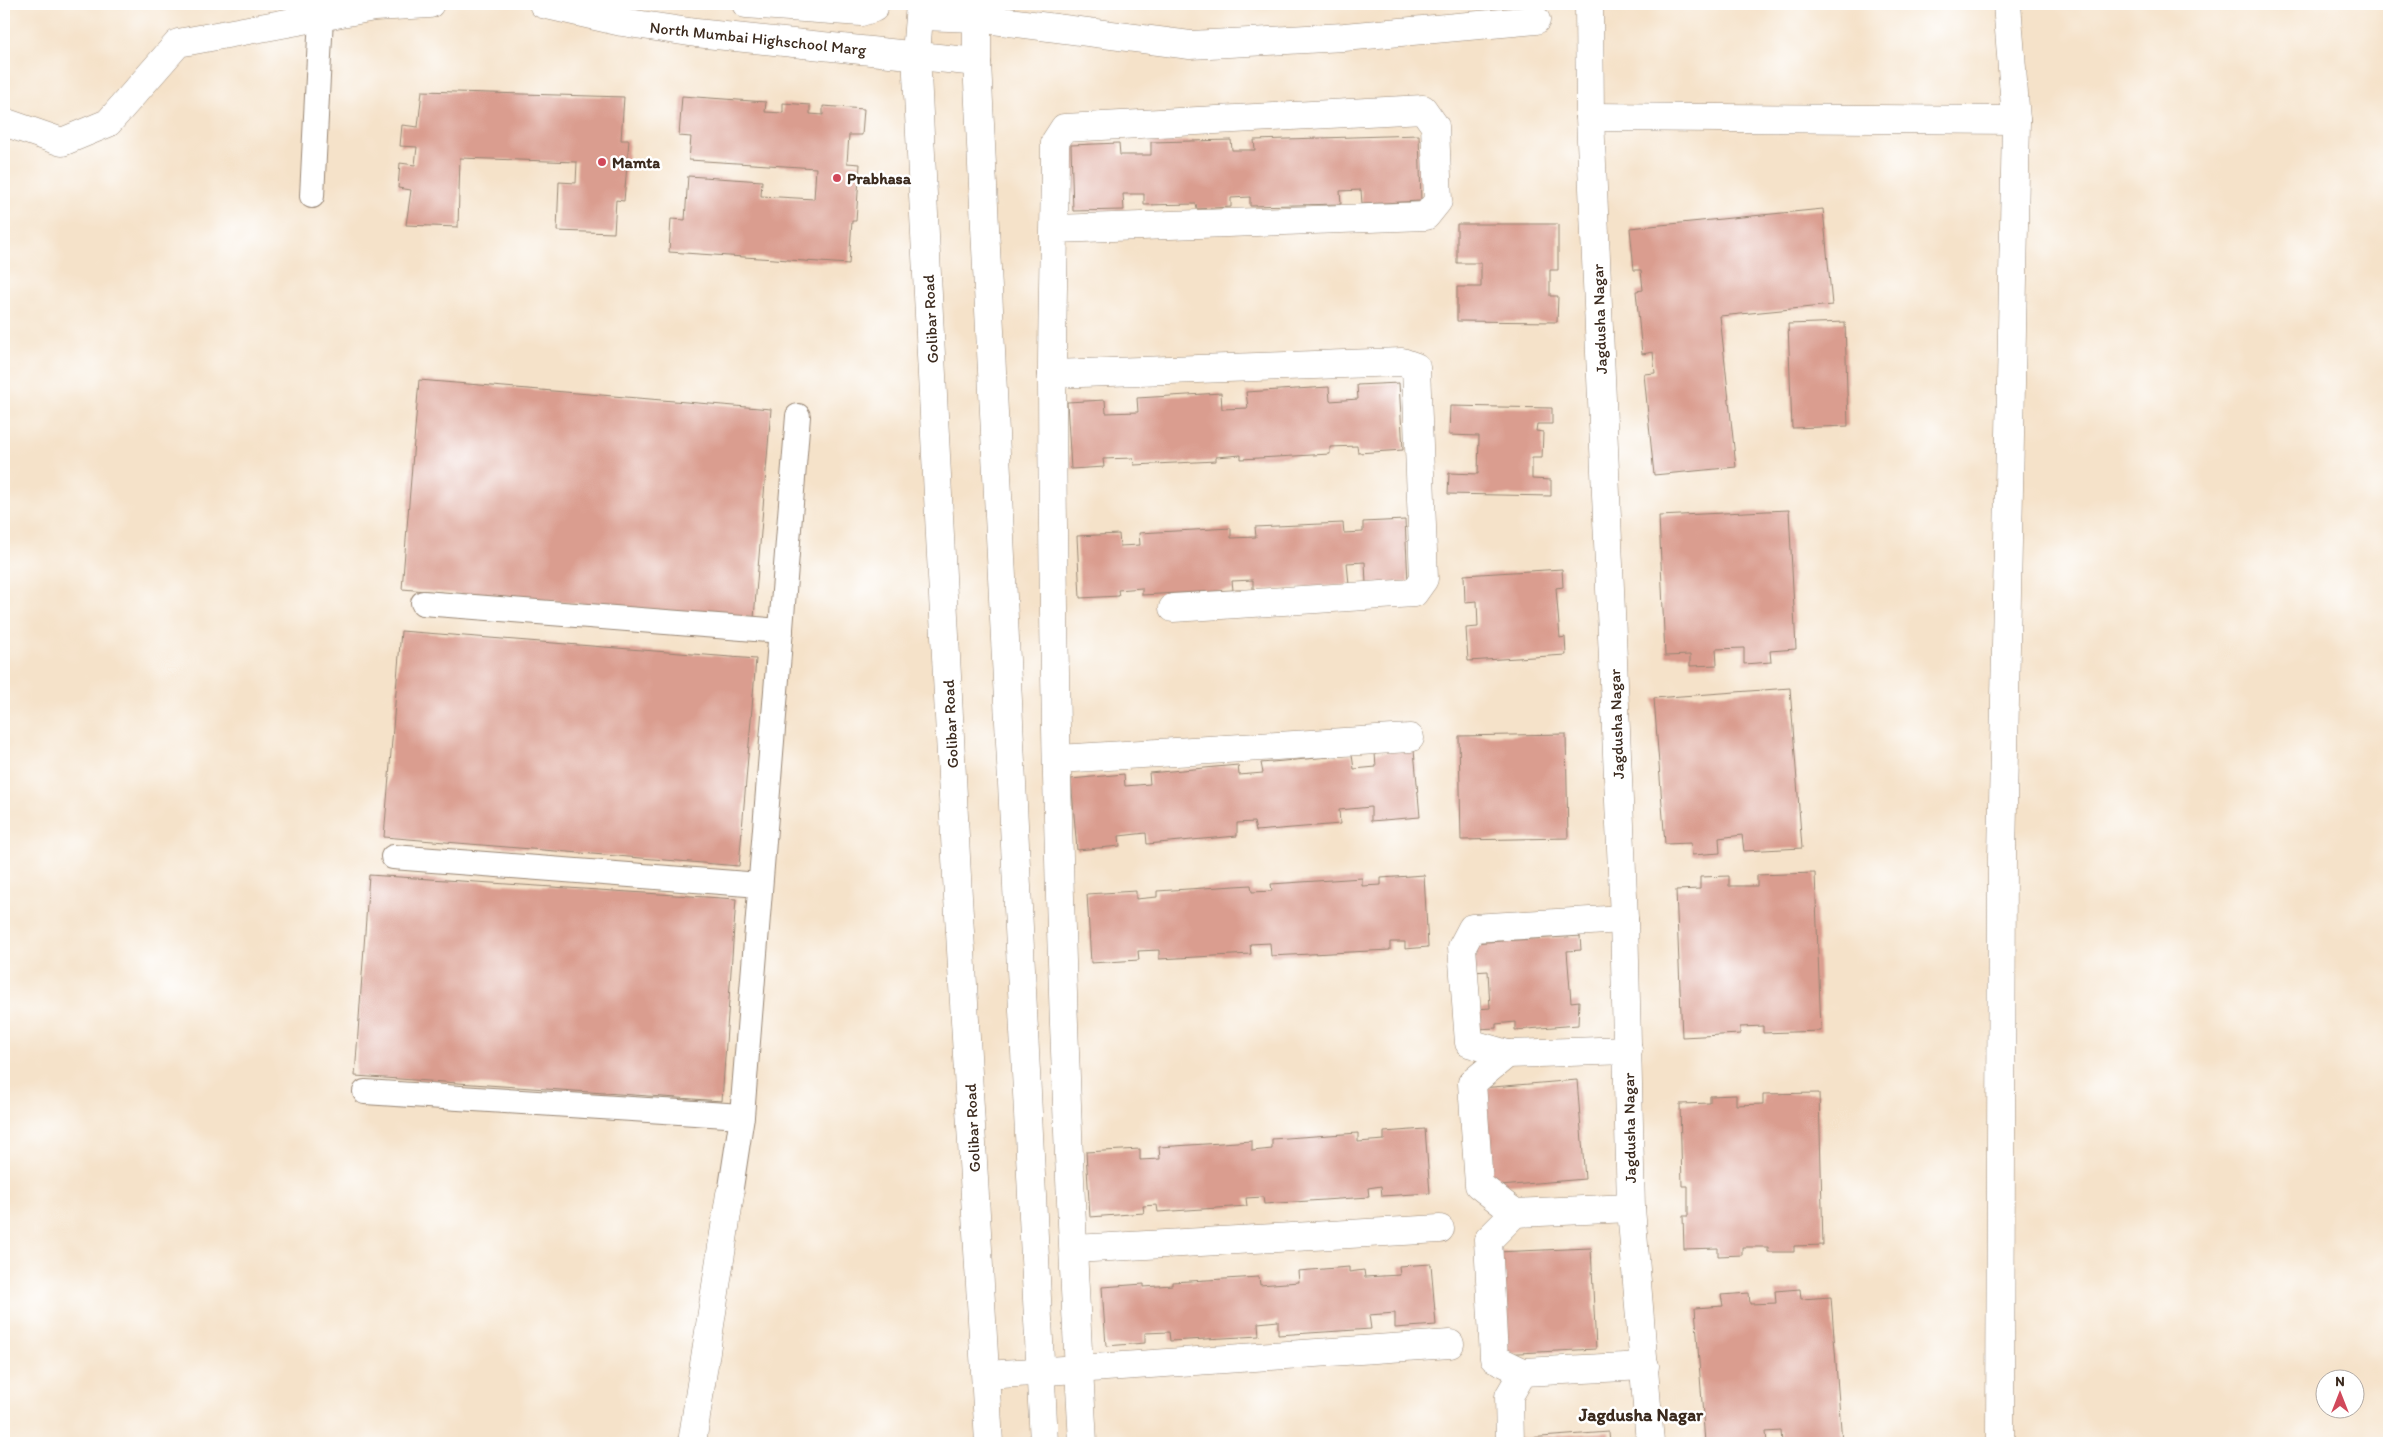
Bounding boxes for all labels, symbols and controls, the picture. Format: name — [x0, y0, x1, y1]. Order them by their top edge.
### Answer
street label: North Mumbai Highschool Marg — [649, 18, 868, 59]
place label: Mamta — [612, 153, 660, 172]
marker: Mamta — [596, 156, 608, 168]
place label: Prabhasa — [847, 169, 912, 188]
marker: Prabhasa — [831, 172, 843, 184]
street label: Jagdusha Nagar — [1588, 263, 1611, 375]
street label: Golibar Road — [919, 274, 942, 364]
street label: Jagdusha Nagar — [1605, 668, 1628, 780]
street label: Golibar Road — [939, 679, 962, 769]
street label: Jagdusha Nagar — [1619, 1072, 1640, 1183]
street label: Golibar Road — [961, 1083, 984, 1173]
north arrow — [2316, 1370, 2366, 1420]
text: N — [2335, 1373, 2345, 1390]
district label: Jagdusha Nagar — [1578, 1404, 1704, 1426]

